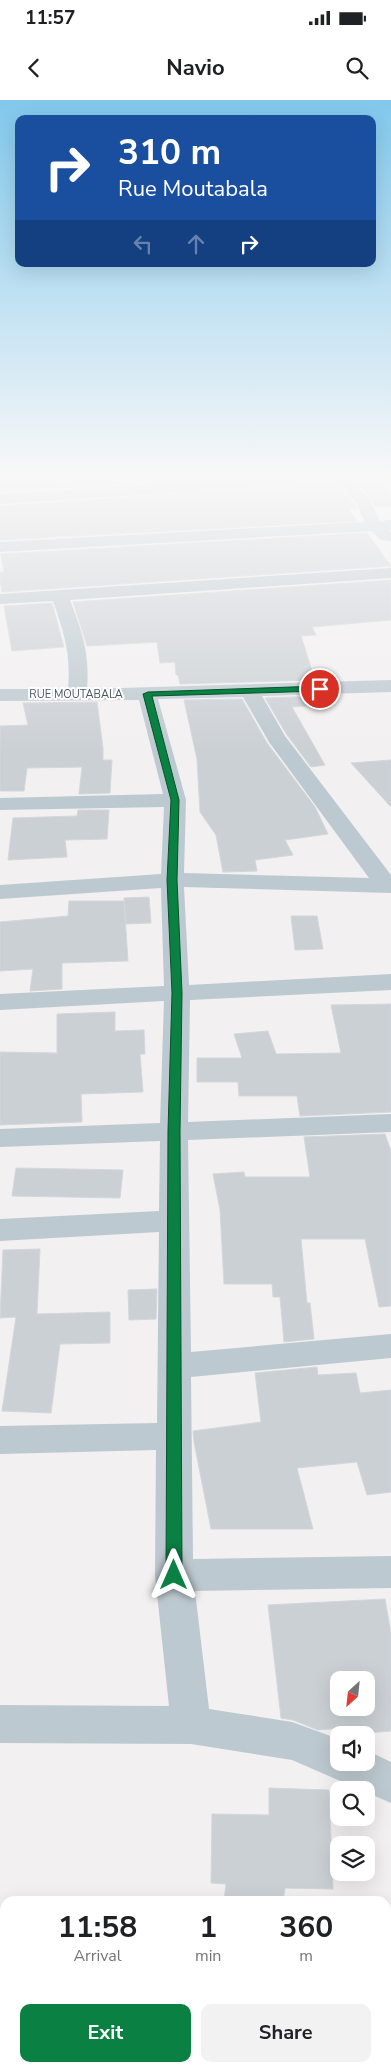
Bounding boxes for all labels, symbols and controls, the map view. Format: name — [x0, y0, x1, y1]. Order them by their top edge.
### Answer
text: 11:57 — [25, 5, 75, 31]
text: Navio — [166, 53, 225, 83]
icon: back — [20, 54, 48, 82]
icon: search — [343, 54, 371, 82]
text: 310 m — [118, 129, 221, 176]
icon: right — [35, 135, 100, 200]
text: Rue Moutabala — [118, 174, 268, 204]
icon: left — [129, 230, 157, 258]
icon: ahead — [182, 230, 210, 258]
icon: right — [235, 230, 263, 258]
pin — [299, 668, 341, 710]
icon: arrive — [306, 675, 334, 703]
street label: RUE MOUTABALA — [29, 687, 123, 702]
position arrow — [147, 1548, 199, 1600]
north arrow — [330, 1671, 375, 1716]
map controls — [330, 1671, 375, 1881]
button: sound — [330, 1726, 375, 1771]
button: search — [330, 1781, 375, 1826]
button: layers — [330, 1836, 375, 1881]
text: 11:58 — [58, 1907, 137, 1948]
text: 1 — [199, 1907, 217, 1948]
text: 360 — [279, 1907, 333, 1948]
text: Arrival — [73, 1945, 122, 1967]
text: min — [195, 1945, 221, 1967]
text: m — [299, 1945, 313, 1967]
button: Exit — [20, 2004, 191, 2062]
button: Share — [201, 2004, 371, 2062]

